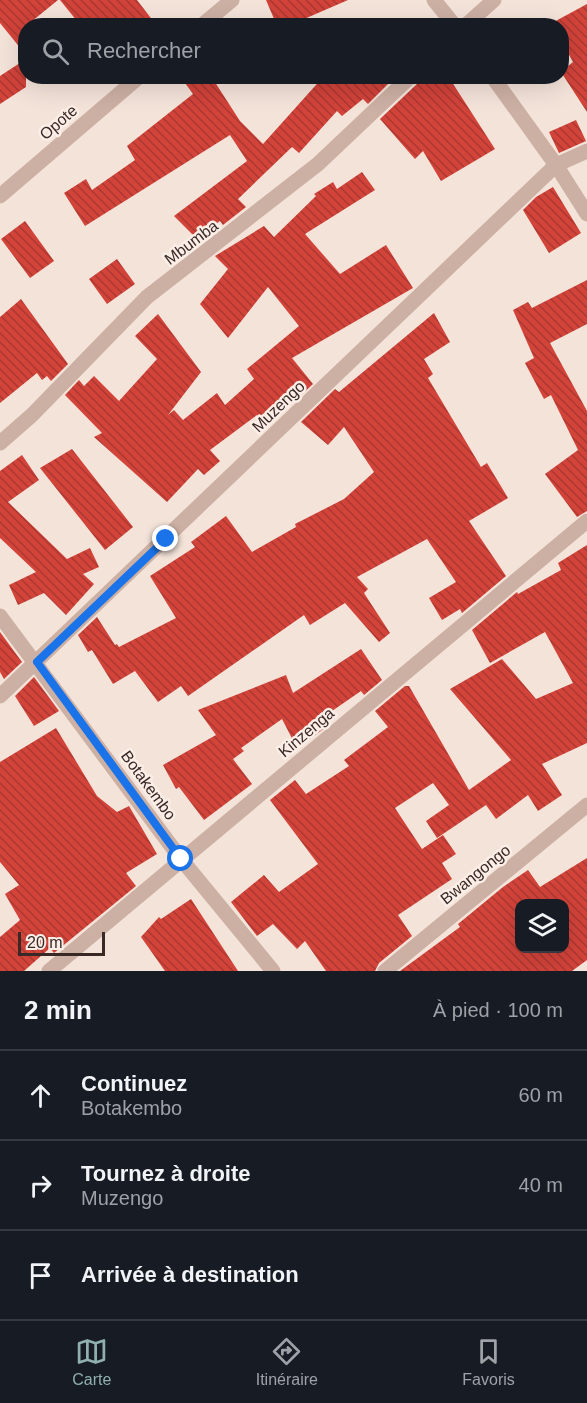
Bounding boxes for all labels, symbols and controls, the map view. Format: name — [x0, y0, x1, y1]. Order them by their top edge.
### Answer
search box — [18, 18, 569, 84]
icon: search — [39, 35, 72, 68]
text: Rechercher — [87, 38, 201, 63]
street label: Opote — [36, 102, 80, 143]
street label: Mbumba — [161, 217, 221, 268]
street label: Muzengo — [249, 377, 308, 435]
route end — [152, 525, 178, 551]
street label: Kinzenga — [275, 704, 337, 760]
street label: Botakembo — [118, 748, 179, 823]
street label: Bwangongo — [437, 841, 514, 908]
route start — [167, 845, 193, 871]
map controls — [515, 899, 569, 953]
button: layers — [515, 899, 569, 953]
scale bar — [18, 929, 105, 956]
text: 20 m — [27, 934, 63, 951]
text: 2 min — [24, 995, 92, 1025]
text: À pied · 100 m — [433, 999, 563, 1021]
text: Continuez — [81, 1071, 187, 1096]
icon: ahead — [24, 1079, 57, 1112]
text: 60 m — [519, 1084, 563, 1106]
text: Botakembo — [81, 1097, 182, 1119]
text: Tournez à droite — [81, 1161, 251, 1186]
icon: right — [24, 1169, 57, 1202]
text: 40 m — [519, 1174, 563, 1196]
text: Muzengo — [81, 1187, 163, 1209]
icon: arrive — [24, 1259, 57, 1292]
text: Arrivée à destination — [81, 1262, 299, 1287]
tab: Carte — [72, 1335, 111, 1389]
tab: Itinéraire — [256, 1335, 318, 1389]
tab: Favoris — [462, 1335, 515, 1389]

